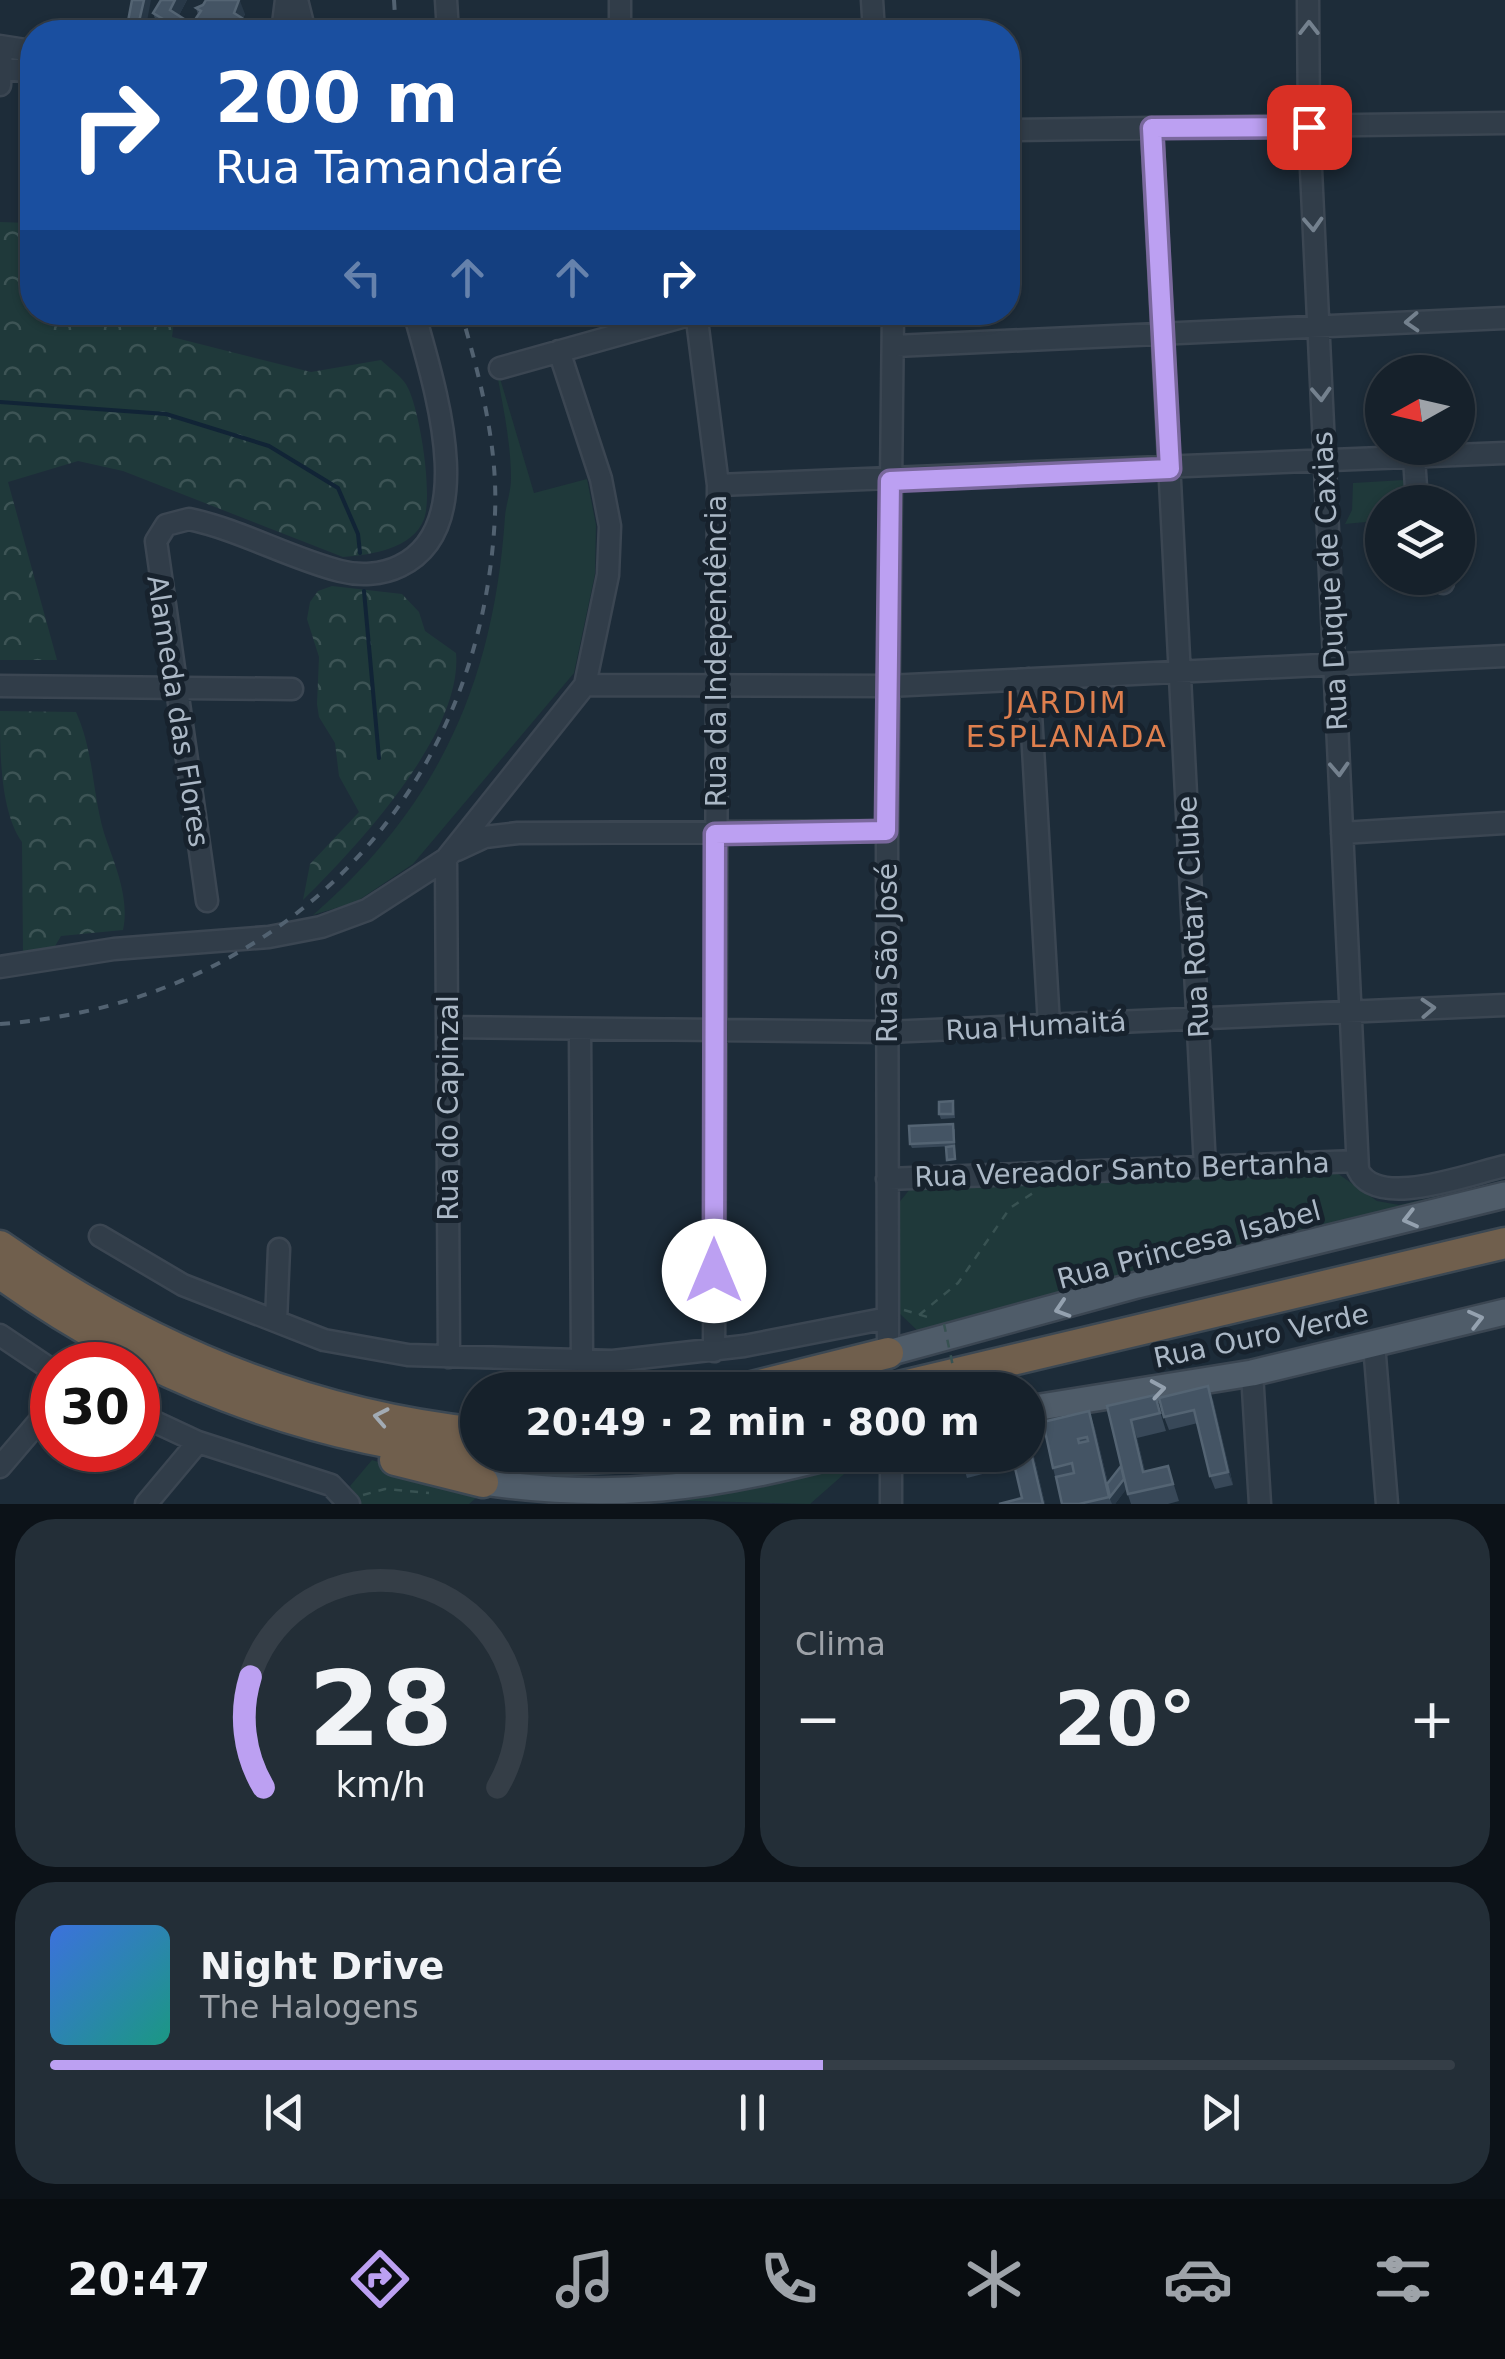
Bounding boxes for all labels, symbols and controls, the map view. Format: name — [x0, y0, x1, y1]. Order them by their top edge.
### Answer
one-way arrow — [1298, 20, 1319, 36]
text: 200 m — [215, 57, 458, 139]
icon: right — [50, 60, 180, 190]
pin — [1267, 85, 1352, 170]
icon: arrive — [1282, 100, 1337, 155]
text: Rua Tamandaré — [215, 141, 564, 194]
one-way arrow — [1303, 217, 1324, 233]
icon: left — [335, 250, 390, 305]
icon: ahead — [440, 250, 495, 305]
icon: ahead — [545, 250, 600, 305]
icon: right — [650, 250, 705, 305]
one-way arrow — [1403, 312, 1419, 333]
north arrow — [1365, 355, 1475, 465]
map controls — [1365, 355, 1475, 595]
one-way arrow — [1310, 387, 1331, 403]
street label: Rua Duque de Caxias — [1306, 431, 1354, 731]
button: layers — [1365, 485, 1475, 595]
street label: Rua da Independência — [700, 495, 733, 807]
street label: Alameda das Flores — [140, 573, 216, 849]
district label: JARDIM ESPLANADA — [966, 685, 1168, 754]
one-way arrow — [1328, 762, 1349, 778]
street label: Rua Rotary Clube — [1170, 795, 1216, 1039]
street label: Rua São José — [871, 863, 904, 1043]
street label: Rua do Capinzal — [432, 995, 465, 1221]
one-way arrow — [1420, 998, 1436, 1019]
street label: Rua Humaitá — [945, 1005, 1127, 1047]
street label: Rua Vereador Santo Bertanha — [914, 1146, 1330, 1194]
street label: Rua Princesa Isabel — [1054, 1194, 1324, 1296]
one-way arrow — [1402, 1207, 1419, 1228]
position arrow — [662, 1219, 766, 1323]
one-way arrow — [1054, 1297, 1071, 1317]
street label: Rua Ouro Verde — [1150, 1297, 1372, 1375]
one-way arrow — [1467, 1310, 1484, 1331]
speed limit sign: 30 — [30, 1342, 160, 1472]
one-way arrow — [1150, 1379, 1167, 1400]
text: 20:49 · 2 min · 800 m — [525, 1400, 980, 1444]
one-way arrow — [373, 1407, 390, 1428]
text: Clima — [795, 1625, 886, 1663]
text: 28 — [308, 1648, 452, 1770]
text: 20° — [1054, 1675, 1196, 1763]
text: − — [795, 1687, 841, 1751]
text: + — [1409, 1687, 1455, 1751]
text: km/h — [335, 1764, 425, 1805]
text: Night Drive — [200, 1944, 444, 1988]
text: The Halogens — [200, 1988, 419, 2026]
icon: previous — [257, 2085, 312, 2140]
icon: pause — [725, 2085, 780, 2140]
icon: next — [1193, 2085, 1248, 2140]
icon: directions — [345, 2244, 415, 2314]
icon: music — [550, 2244, 620, 2314]
icon: phone — [754, 2244, 824, 2314]
icon: climate — [959, 2244, 1029, 2314]
icon: car — [1163, 2244, 1233, 2314]
icon: filters — [1368, 2244, 1438, 2314]
text: 20:47 — [67, 2253, 211, 2306]

